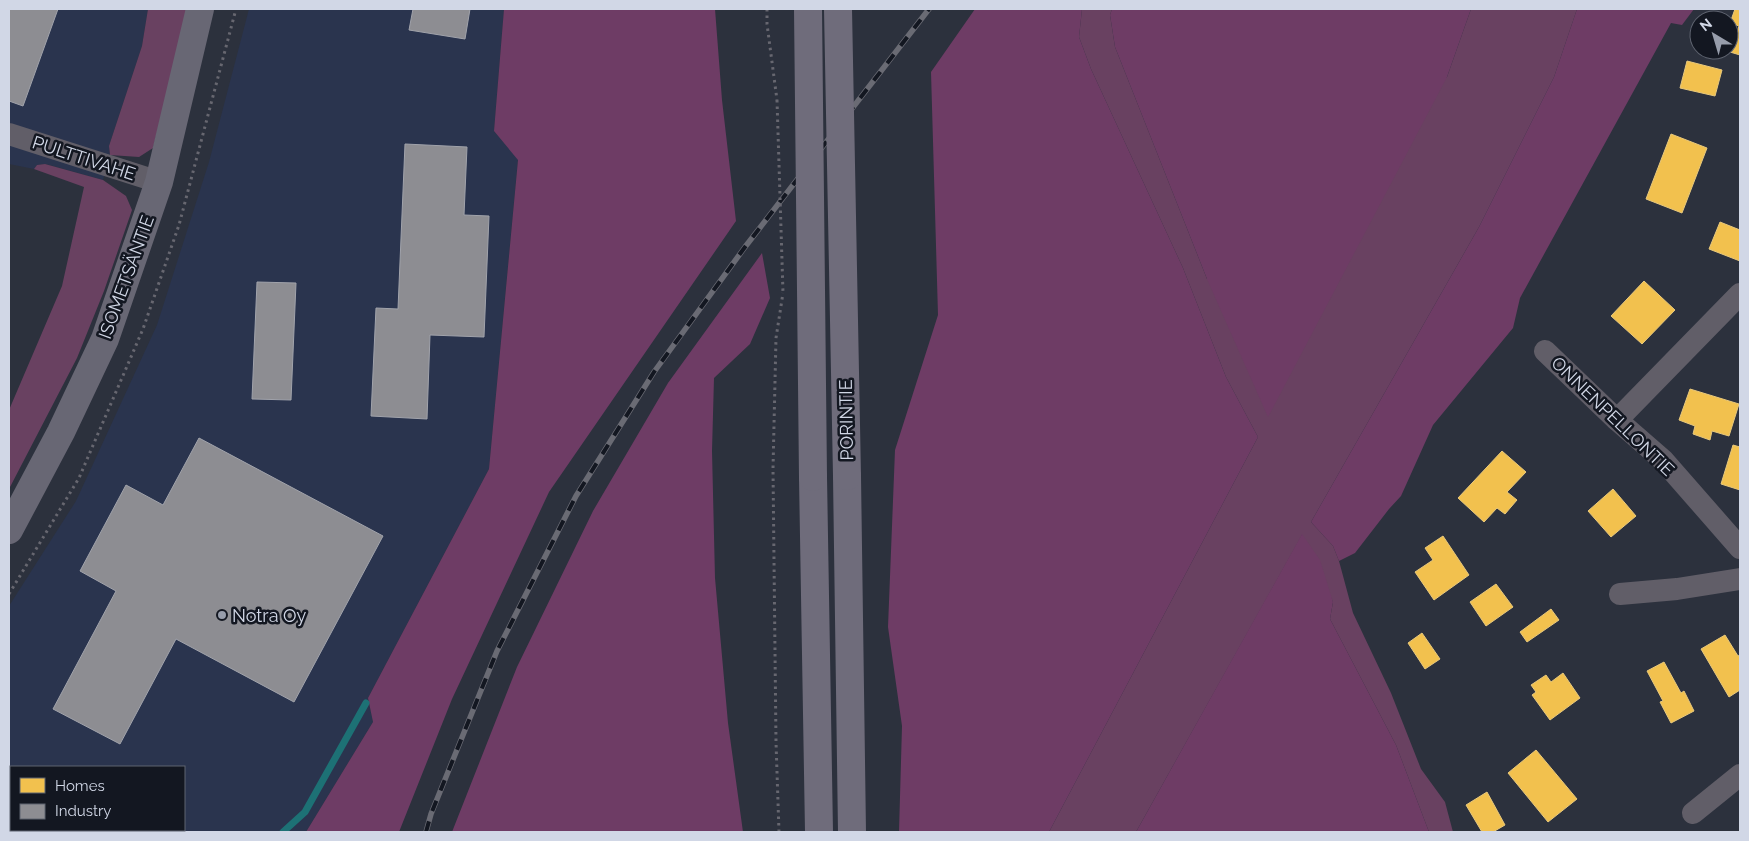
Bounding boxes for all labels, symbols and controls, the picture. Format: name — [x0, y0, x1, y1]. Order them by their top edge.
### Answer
north arrow — [1689, 10, 1739, 60]
text: N — [1697, 15, 1715, 34]
street label: PULTTIVAHE — [30, 131, 138, 185]
street label: ISOMETSÄNTIE — [94, 212, 158, 342]
street label: ONNENPELLONTIE — [1547, 352, 1679, 480]
street label: PORINTIE — [835, 379, 857, 461]
place label: Notra Oy — [232, 605, 306, 626]
marker: Notra Oy — [216, 609, 228, 621]
legend — [10, 766, 185, 831]
text: Homes — [55, 777, 105, 795]
text: Industry — [55, 802, 111, 820]

